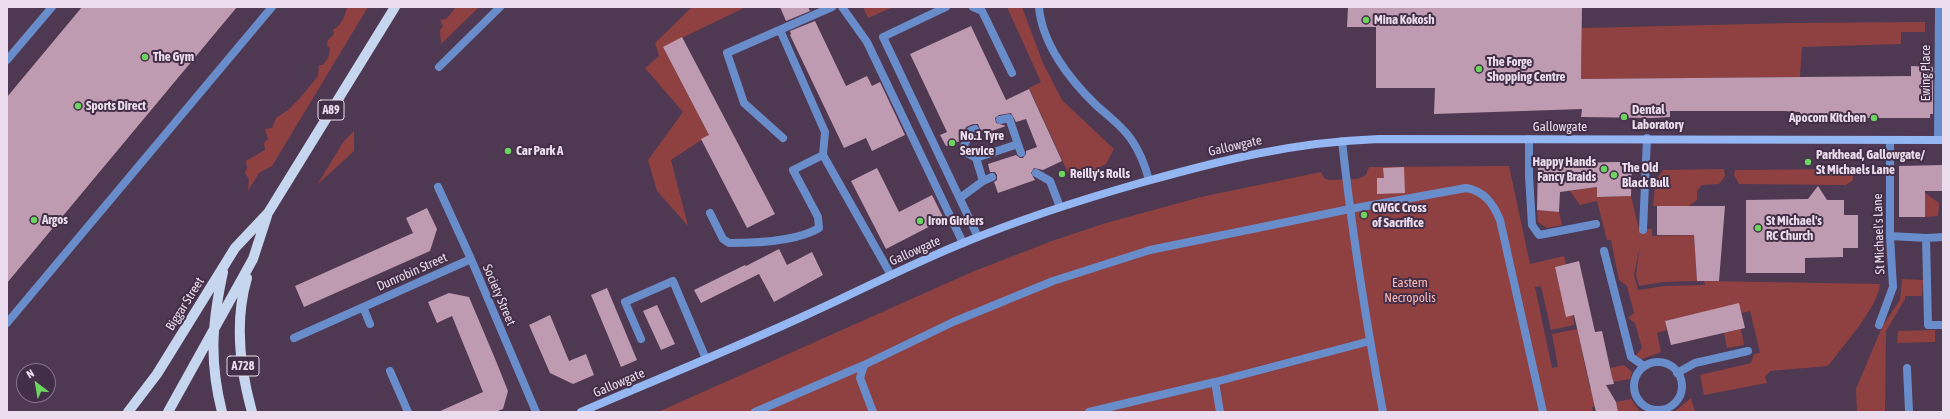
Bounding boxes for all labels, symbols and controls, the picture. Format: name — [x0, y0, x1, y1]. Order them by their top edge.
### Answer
place label: Mina Kokosh — [1374, 12, 1435, 28]
marker: Mina Kokosh — [1361, 15, 1371, 25]
street label: Ewing Place — [1918, 45, 1934, 101]
place label: The Gym — [153, 49, 194, 65]
marker: The Gym — [140, 52, 150, 62]
place label: The Forge Shopping Centre — [1487, 54, 1565, 85]
marker: The Forge Shopping Centre — [1474, 64, 1484, 74]
place label: Sports Direct — [86, 98, 146, 114]
road number: A89 — [318, 100, 344, 120]
marker: Sports Direct — [73, 101, 83, 111]
place label: Dental Laboratory — [1632, 102, 1684, 133]
place label: Apocom Kitchen — [1789, 110, 1866, 126]
marker: Dental Laboratory — [1619, 112, 1629, 122]
marker: Apocom Kitchen — [1869, 113, 1879, 123]
street label: Gallowgate — [1533, 119, 1587, 135]
place label: No.1 Tyre Service — [960, 128, 1004, 159]
street label: Gallowgate — [1207, 132, 1263, 160]
marker: No.1 Tyre Service — [947, 138, 957, 148]
place label: Car Park A — [516, 143, 563, 159]
marker: Car Park A — [503, 146, 513, 156]
place label: Parkhead, Gallowgate/ St Michaels Lane — [1816, 147, 1925, 178]
place label: Happy Hands Fancy Braids — [1532, 154, 1596, 185]
marker: Parkhead, Gallowgate/ St Michaels Lane — [1803, 157, 1813, 167]
place label: The Old Black Bull — [1622, 160, 1669, 191]
marker: Happy Hands Fancy Braids — [1599, 164, 1609, 174]
place label: Reilly's Rolls — [1070, 166, 1130, 182]
marker: Reilly's Rolls — [1057, 169, 1067, 179]
marker: The Old Black Bull — [1609, 170, 1619, 180]
street label: St Michael's Lane — [1870, 193, 1888, 275]
place label: CWGC Cross of Sacrifice — [1372, 200, 1427, 231]
marker: CWGC Cross of Sacrifice — [1359, 210, 1369, 220]
place label: Argos — [42, 212, 68, 228]
place label: Iron Girders — [928, 213, 984, 229]
place label: St Michael's RC Church — [1766, 213, 1822, 244]
marker: Argos — [29, 215, 39, 225]
marker: Iron Girders — [915, 216, 925, 226]
marker: St Michael's RC Church — [1753, 223, 1763, 233]
street label: Gallowgate — [887, 233, 943, 269]
street label: Dunrobin Street — [374, 250, 450, 294]
street label: Society Street — [479, 262, 519, 328]
street label: Biggar Street — [162, 274, 208, 334]
park label: Eastern Necropolis — [1384, 275, 1436, 306]
road number: A728 — [227, 356, 259, 376]
north arrow — [16, 363, 56, 403]
street label: Gallowgate — [591, 365, 647, 401]
text: N — [24, 367, 36, 380]

